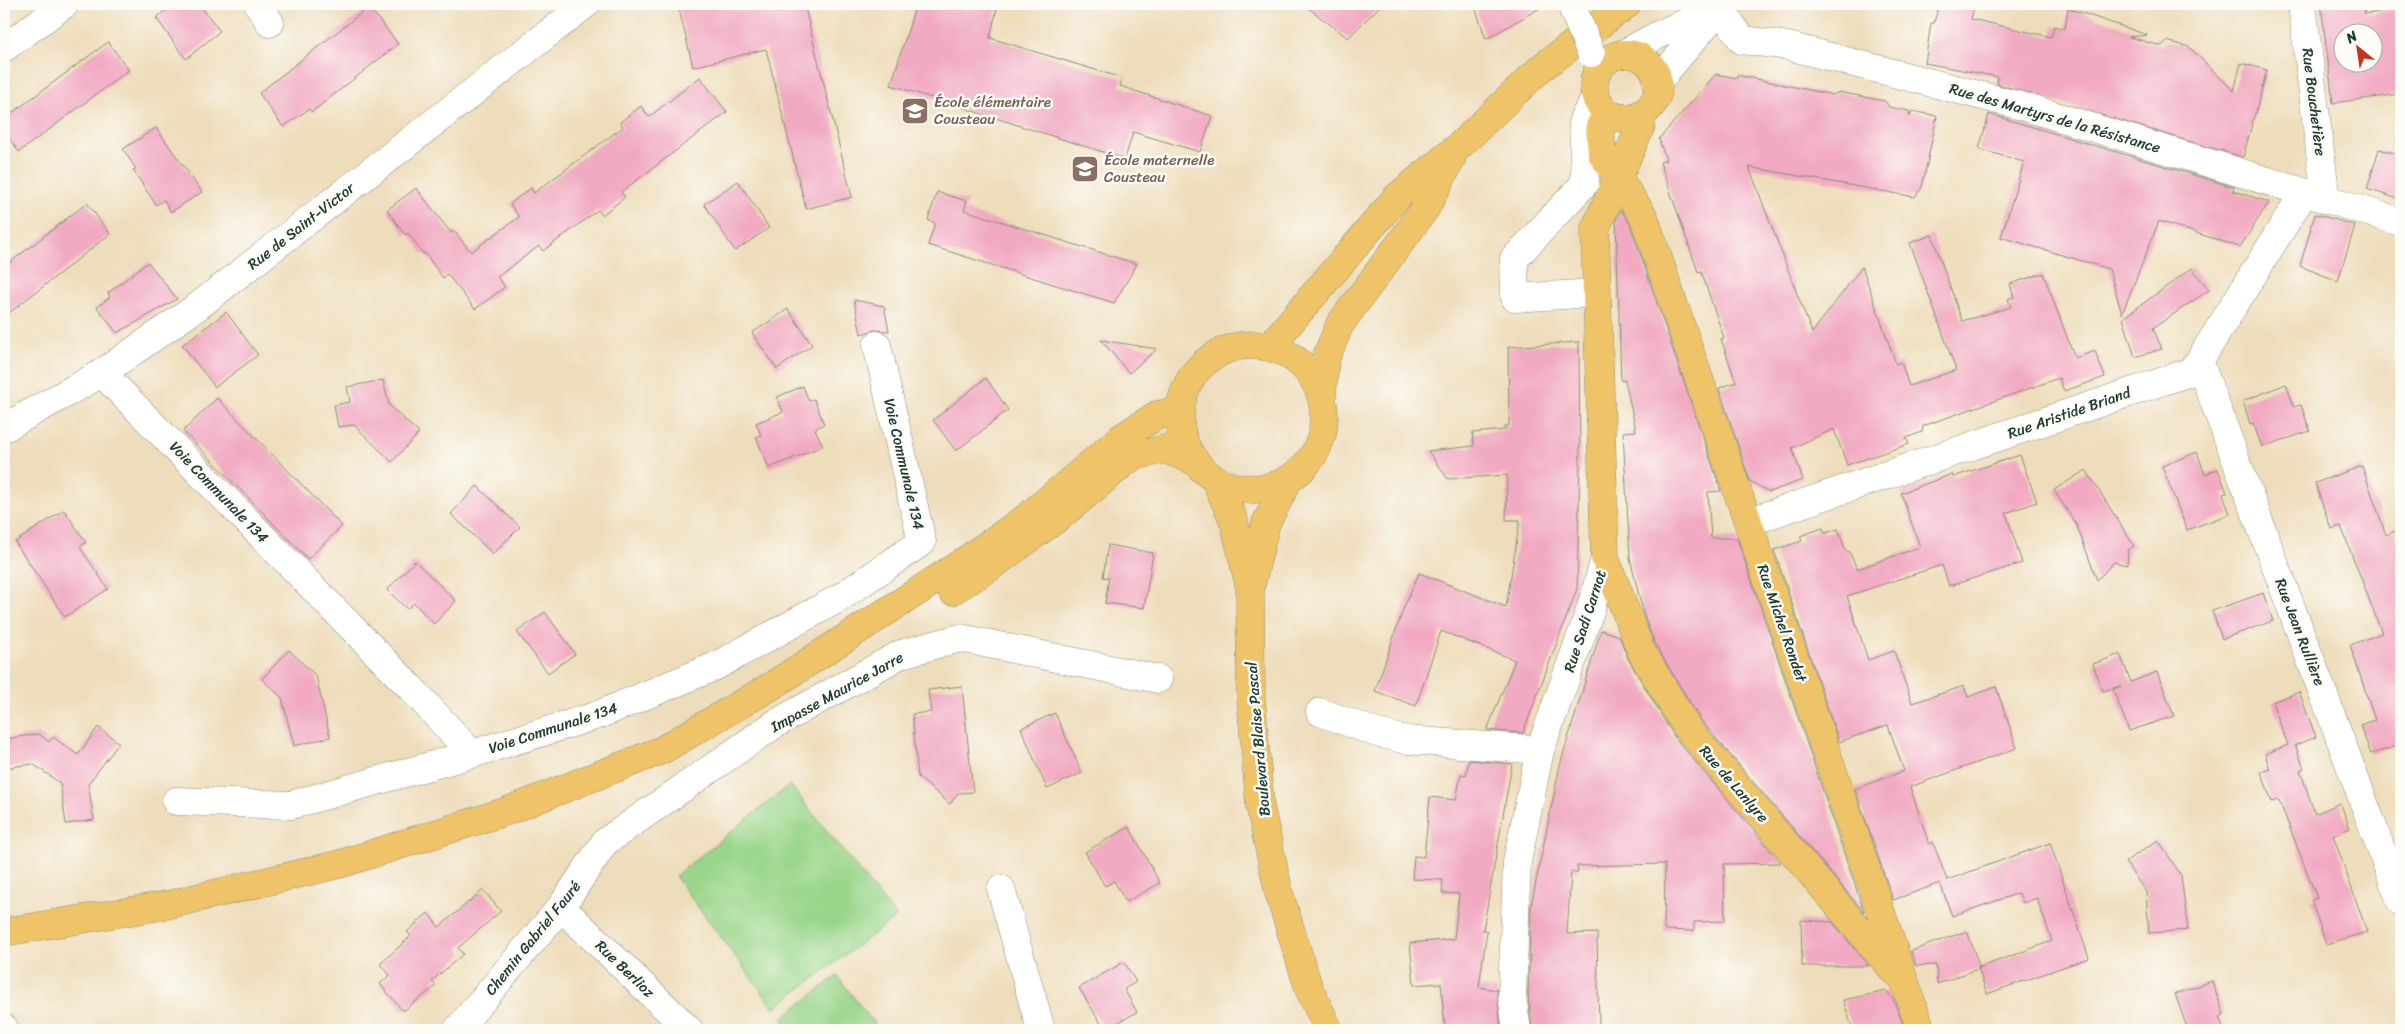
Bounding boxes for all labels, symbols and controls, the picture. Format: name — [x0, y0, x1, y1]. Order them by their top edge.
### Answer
north arrow — [2332, 22, 2382, 72]
text: N — [2340, 24, 2362, 51]
street label: Rue Bouchetière — [2294, 46, 2334, 158]
street label: Rue des Martyrs de la Résistance — [1946, 75, 2164, 161]
place label: École élémentaire Cousteau — [934, 89, 1051, 132]
school or university icon: École élémentaire Cousteau — [900, 96, 930, 126]
place label: École maternelle Cousteau — [1104, 147, 1214, 190]
school or university icon: École maternelle Cousteau — [1070, 154, 1100, 184]
street label: Rue de Saint-Victor — [241, 175, 361, 277]
street label: Rue Aristide Briand — [2004, 379, 2135, 446]
street label: Voie Communale 134 — [876, 396, 932, 532]
street label: Voie Communale 134 — [163, 435, 275, 549]
street label: Rue Michel Rondet — [1750, 561, 1815, 686]
street label: Rue Sadi Carnot — [1556, 566, 1614, 676]
street label: Rue Jean Rullière — [2267, 574, 2333, 690]
street label: Impasse Maurice Jarre — [765, 644, 909, 740]
street label: Boulevard Blaise Pascal — [1238, 660, 1278, 817]
street label: Voie Communale 134 — [485, 695, 621, 761]
street label: Rue de Lanlyre — [1693, 739, 1776, 829]
street label: Chemin Gabriel Fauré — [478, 875, 588, 1001]
street label: Rue Berlioz — [589, 934, 662, 1005]

